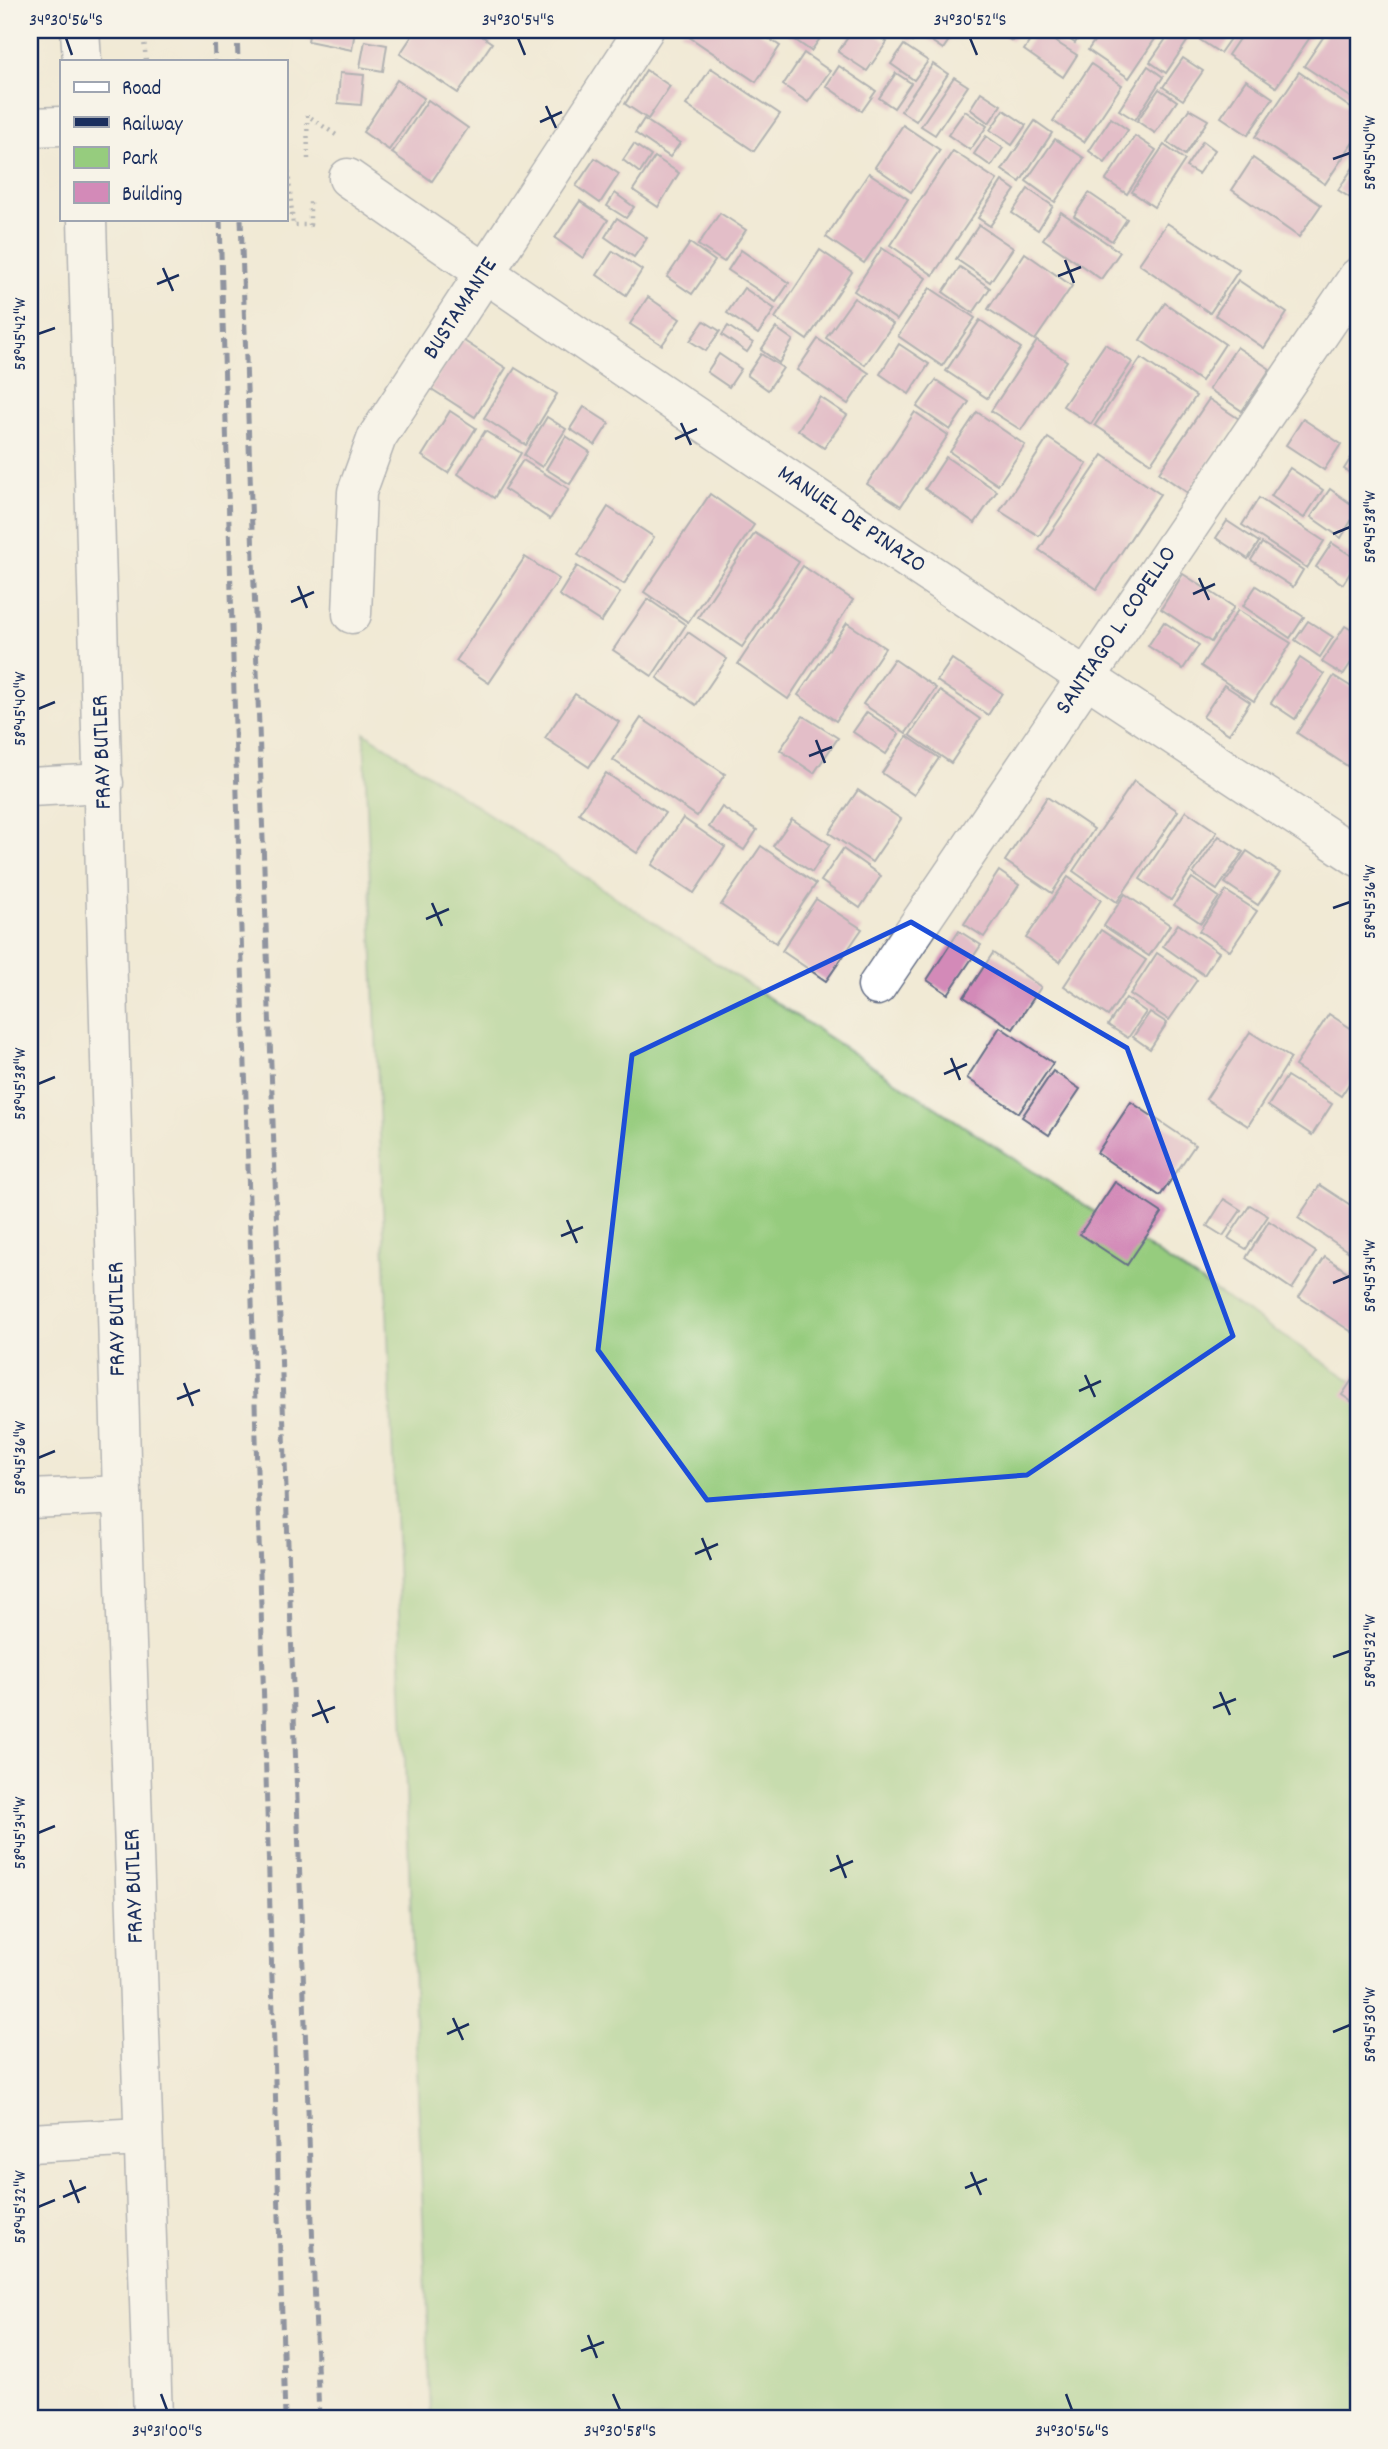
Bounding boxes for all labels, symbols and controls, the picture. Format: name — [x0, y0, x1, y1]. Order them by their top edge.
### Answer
text: 34°30'56"S — [29, 9, 103, 34]
text: 34°30'54"S — [482, 9, 554, 34]
text: 34°30'52"S — [933, 9, 1007, 34]
legend — [60, 60, 287, 220]
text: Road — [122, 75, 161, 105]
text: Railway — [122, 111, 183, 141]
text: 58°45'40"W — [1359, 115, 1384, 190]
text: Park — [122, 145, 158, 175]
text: Building — [122, 181, 182, 211]
street label: BUSTAMANTE — [415, 251, 507, 367]
text: 58°45'42"W — [9, 297, 34, 370]
street label: MANUEL DE PINAZO — [770, 457, 932, 583]
text: 58°45'38"W — [1359, 490, 1384, 563]
street label: SANTIAGO L. COPELLO — [1048, 540, 1186, 722]
text: 58°45'40"W — [9, 671, 34, 746]
street label: FRAY BUTLER — [84, 694, 122, 810]
text: 58°45'36"W — [1359, 864, 1384, 939]
text: 58°45'38"W — [9, 1047, 34, 1120]
text: 58°45'34"W — [1359, 1239, 1384, 1312]
street label: FRAY BUTLER — [100, 1261, 136, 1377]
text: 58°45'36"W — [9, 1420, 34, 1495]
text: 58°45'32"W — [1359, 1614, 1384, 1688]
text: 58°45'34"W — [9, 1796, 34, 1869]
street label: FRAY BUTLER — [116, 1828, 154, 1944]
text: 58°45'30"W — [1359, 1987, 1384, 2063]
text: 58°45'32"W — [9, 2170, 34, 2244]
text: 34°31'00"S — [132, 2420, 202, 2445]
text: 34°30'58"S — [584, 2420, 656, 2445]
text: 34°30'56"S — [1035, 2420, 1109, 2445]

